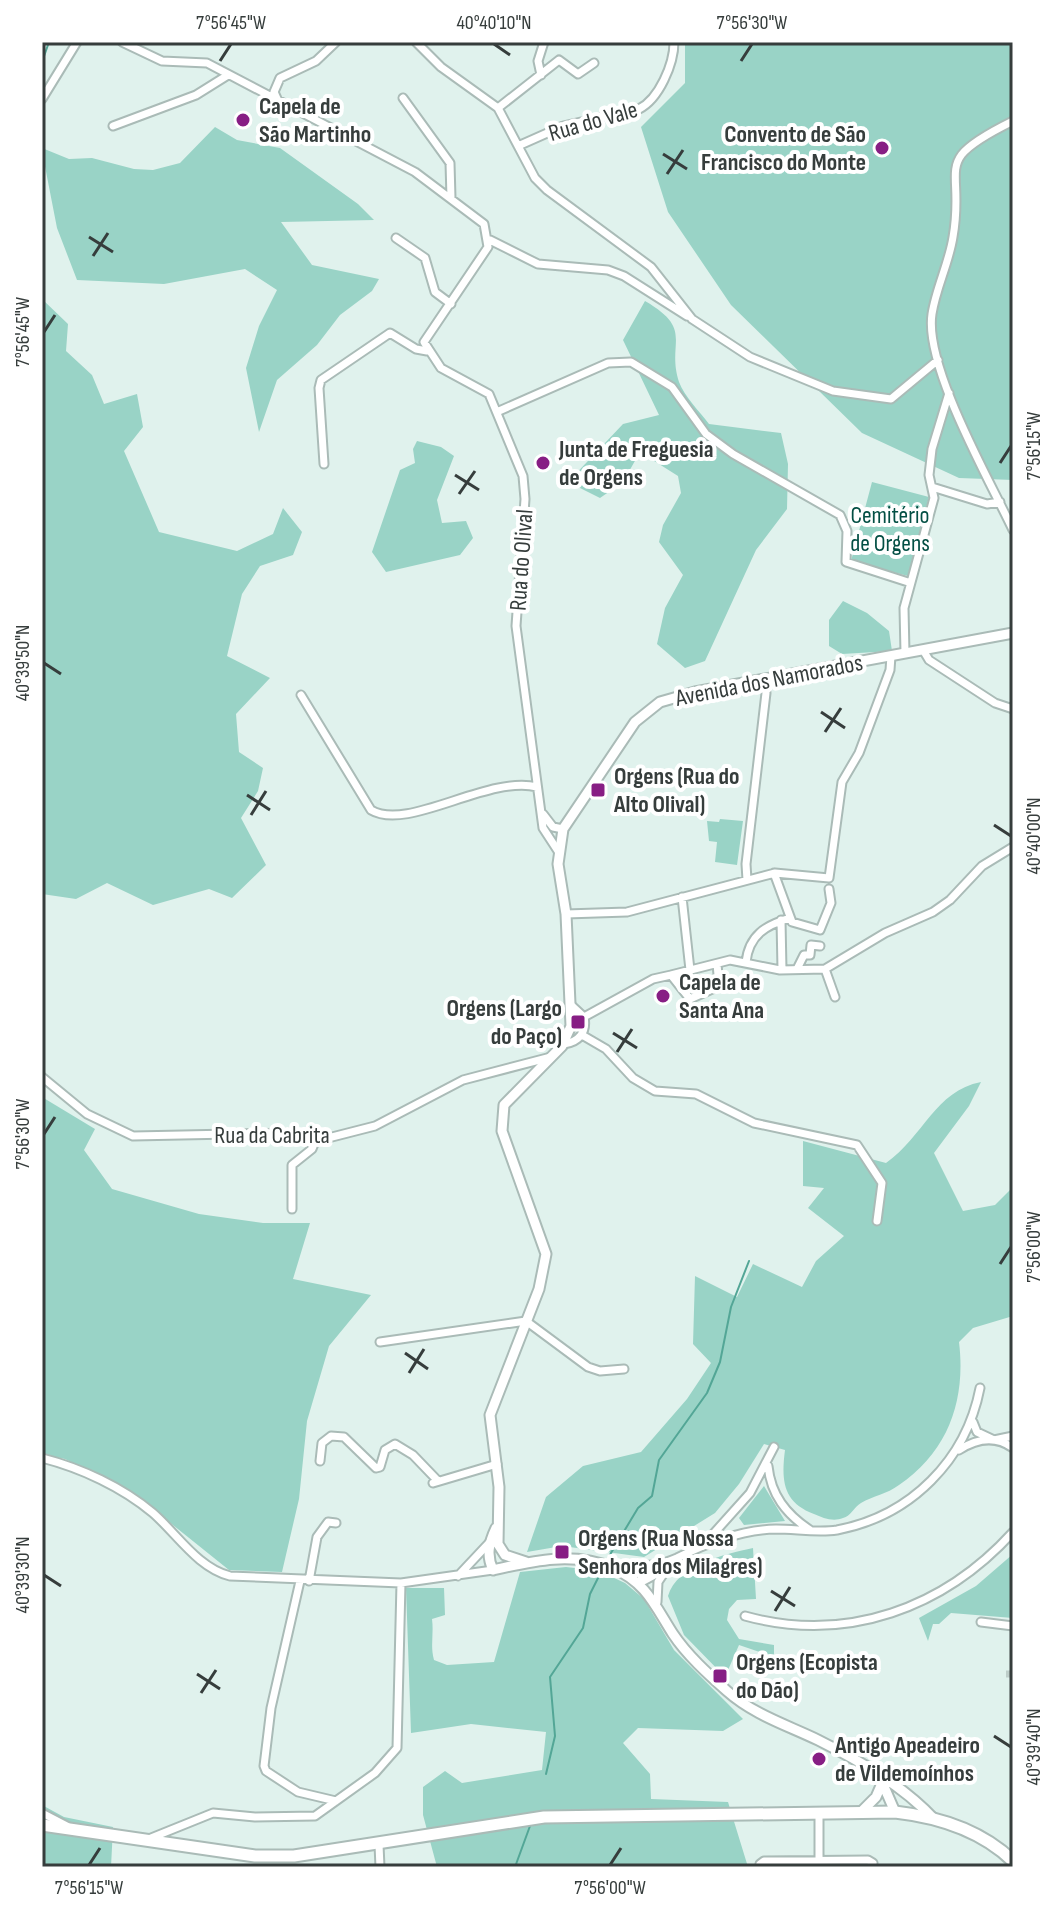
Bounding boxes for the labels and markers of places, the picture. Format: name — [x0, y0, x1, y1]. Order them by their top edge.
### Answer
place label: Capela de São Martinho — [259, 92, 371, 149]
marker: Capela de São Martinho — [234, 111, 252, 129]
place label: Convento de São Francisco do Monte — [701, 120, 866, 177]
marker: Convento de São Francisco do Monte — [873, 139, 891, 157]
place label: Junta de Freguesia de Orgens — [558, 435, 714, 492]
marker: Junta de Freguesia de Orgens — [534, 454, 552, 472]
place label: Orgens (Rua do Alto Olival) — [613, 762, 739, 819]
marker: Orgens (Rua do Alto Olival) — [589, 781, 607, 799]
place label: Capela de Santa Ana — [679, 968, 764, 1025]
marker: Capela de Santa Ana — [654, 987, 672, 1005]
place label: Orgens (Largo do Paço) — [446, 994, 562, 1051]
marker: Orgens (Largo do Paço) — [569, 1013, 587, 1031]
place label: Orgens (Rua Nossa Senhora dos Milagres) — [578, 1524, 762, 1581]
marker: Orgens (Rua Nossa Senhora dos Milagres) — [553, 1543, 571, 1561]
place label: Orgens (Ecopista do Dão) — [736, 1648, 878, 1705]
marker: Orgens (Ecopista do Dão) — [711, 1667, 729, 1685]
place label: Antigo Apeadeiro de Vildemoínhos — [834, 1731, 980, 1788]
marker: Antigo Apeadeiro de Vildemoínhos — [810, 1750, 828, 1768]

